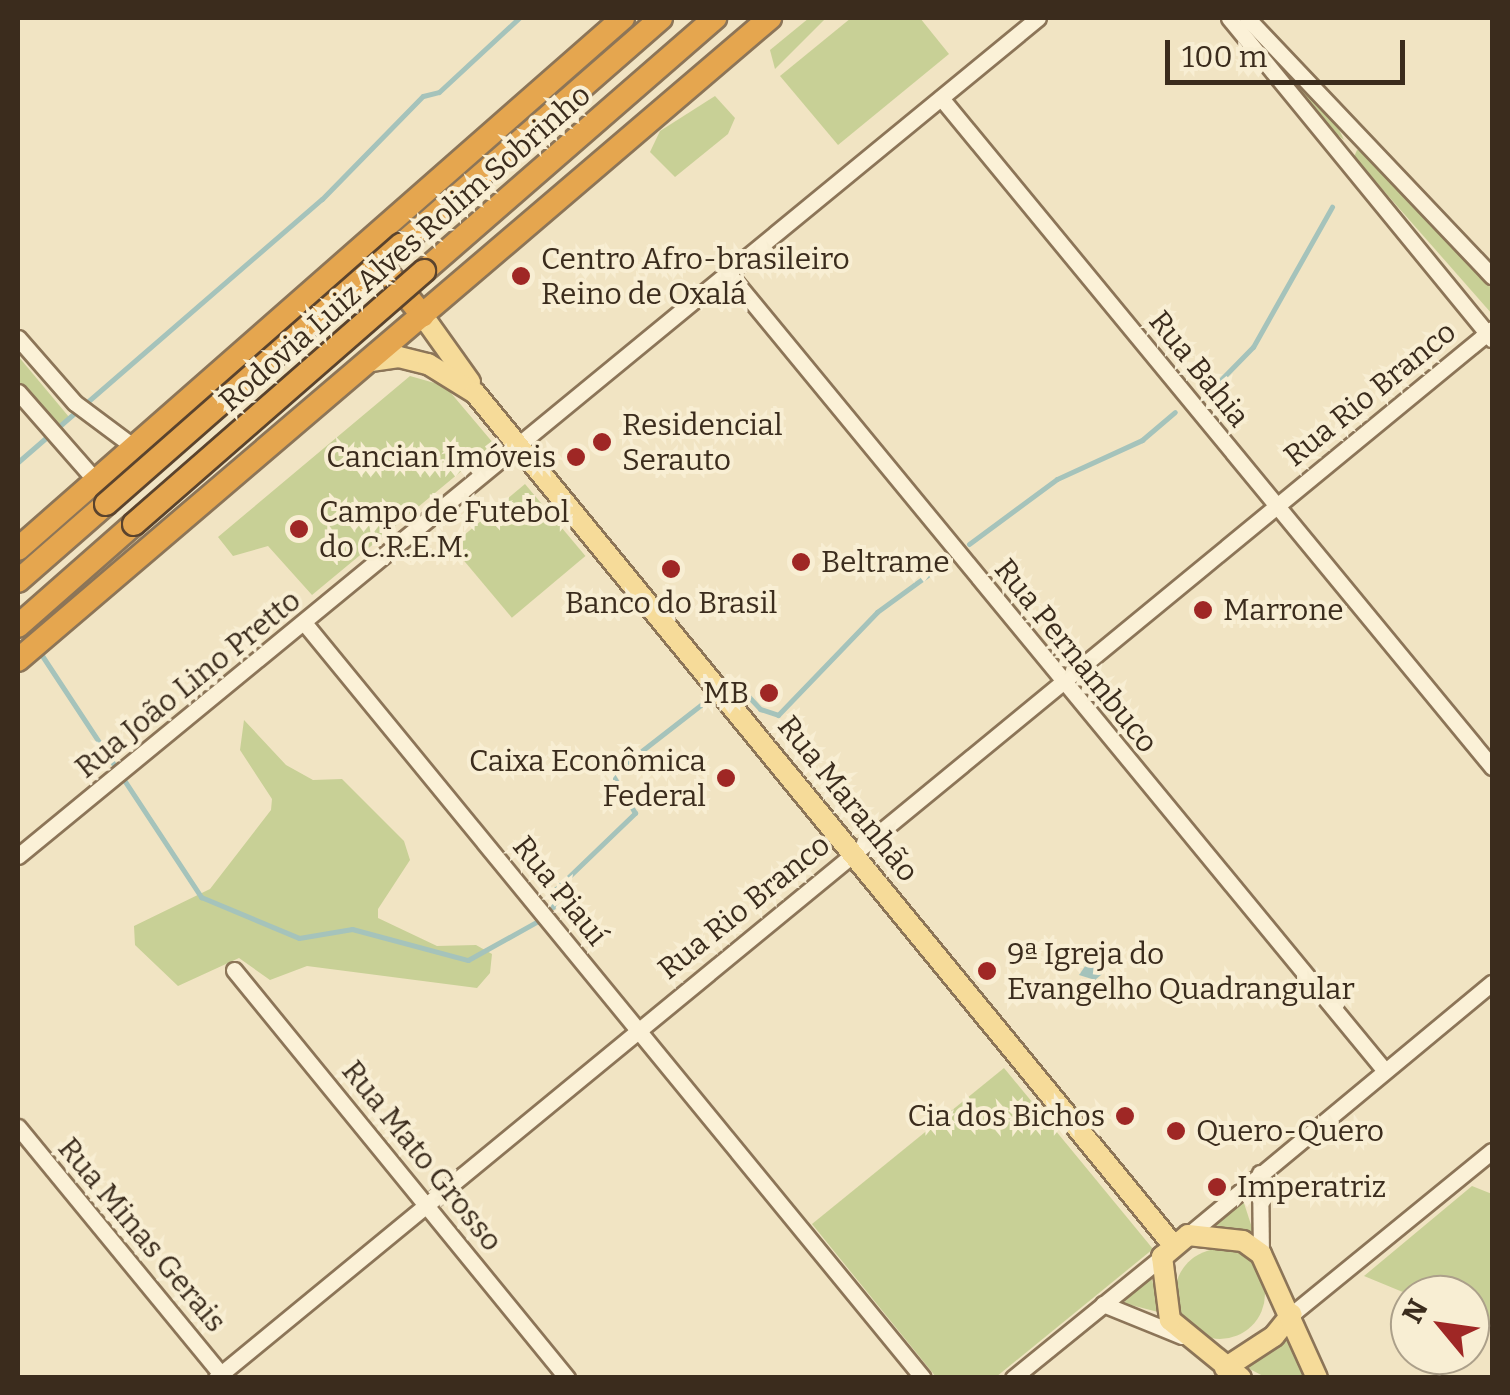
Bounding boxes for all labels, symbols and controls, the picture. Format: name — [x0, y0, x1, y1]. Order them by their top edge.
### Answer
scale bar — [1170, 20, 1410, 82]
text: 100 m — [1182, 39, 1267, 75]
street label: Rodovia Luiz Alves Rolim Sobrinho — [212, 77, 598, 419]
place label: Centro Afro-brasileiro Reino de Oxalá — [541, 241, 850, 312]
marker: Centro Afro-brasileiro Reino de Oxalá — [510, 265, 532, 287]
street label: Rua Bahia — [1141, 304, 1257, 434]
street label: Rua Rio Branco — [1277, 314, 1463, 474]
place label: Residencial Serauto — [622, 407, 783, 478]
marker: Residencial Serauto — [591, 431, 613, 453]
place label: Cancian Imóveis — [326, 439, 556, 475]
marker: Cancian Imóveis — [565, 446, 587, 468]
place label: Campo de Futebol do C.R.E.M. — [319, 494, 569, 564]
marker: Campo de Futebol do C.R.E.M. — [288, 518, 310, 540]
place label: Beltrame — [821, 544, 950, 580]
marker: Beltrame — [790, 551, 812, 573]
street label: Rua Pernambuco — [987, 552, 1165, 760]
marker: Banco do Brasil — [660, 558, 682, 580]
street label: Rua João Lino Pretto — [68, 582, 308, 786]
place label: Banco do Brasil — [565, 585, 777, 621]
place label: Marrone — [1223, 592, 1344, 628]
marker: Marrone — [1192, 599, 1214, 621]
place label: MB — [703, 675, 749, 711]
marker: MB — [758, 682, 780, 704]
street label: Rua Maranhão — [770, 709, 926, 889]
place label: Caixa Econômica Federal — [469, 743, 706, 814]
marker: Caixa Econômica Federal — [715, 767, 737, 789]
street label: Rua Rio Branco — [651, 827, 837, 987]
street label: Rua Piauí — [505, 829, 615, 953]
place label: 9ª Igreja do Evangelho Quadrangular — [1007, 936, 1355, 1006]
marker: 9ª Igreja do Evangelho Quadrangular — [976, 960, 998, 982]
street label: Rua Mato Grosso — [334, 1054, 510, 1258]
place label: Cia dos Bichos — [907, 1098, 1105, 1134]
marker: Cia dos Bichos — [1114, 1105, 1136, 1127]
place label: Quero-Quero — [1196, 1113, 1384, 1149]
marker: Quero-Quero — [1165, 1120, 1187, 1142]
street label: Rua Minas Gerais — [50, 1131, 234, 1339]
place label: Imperatriz — [1237, 1169, 1386, 1205]
marker: Imperatriz — [1206, 1176, 1228, 1198]
north arrow — [1390, 1275, 1490, 1375]
text: N — [1395, 1294, 1435, 1329]

